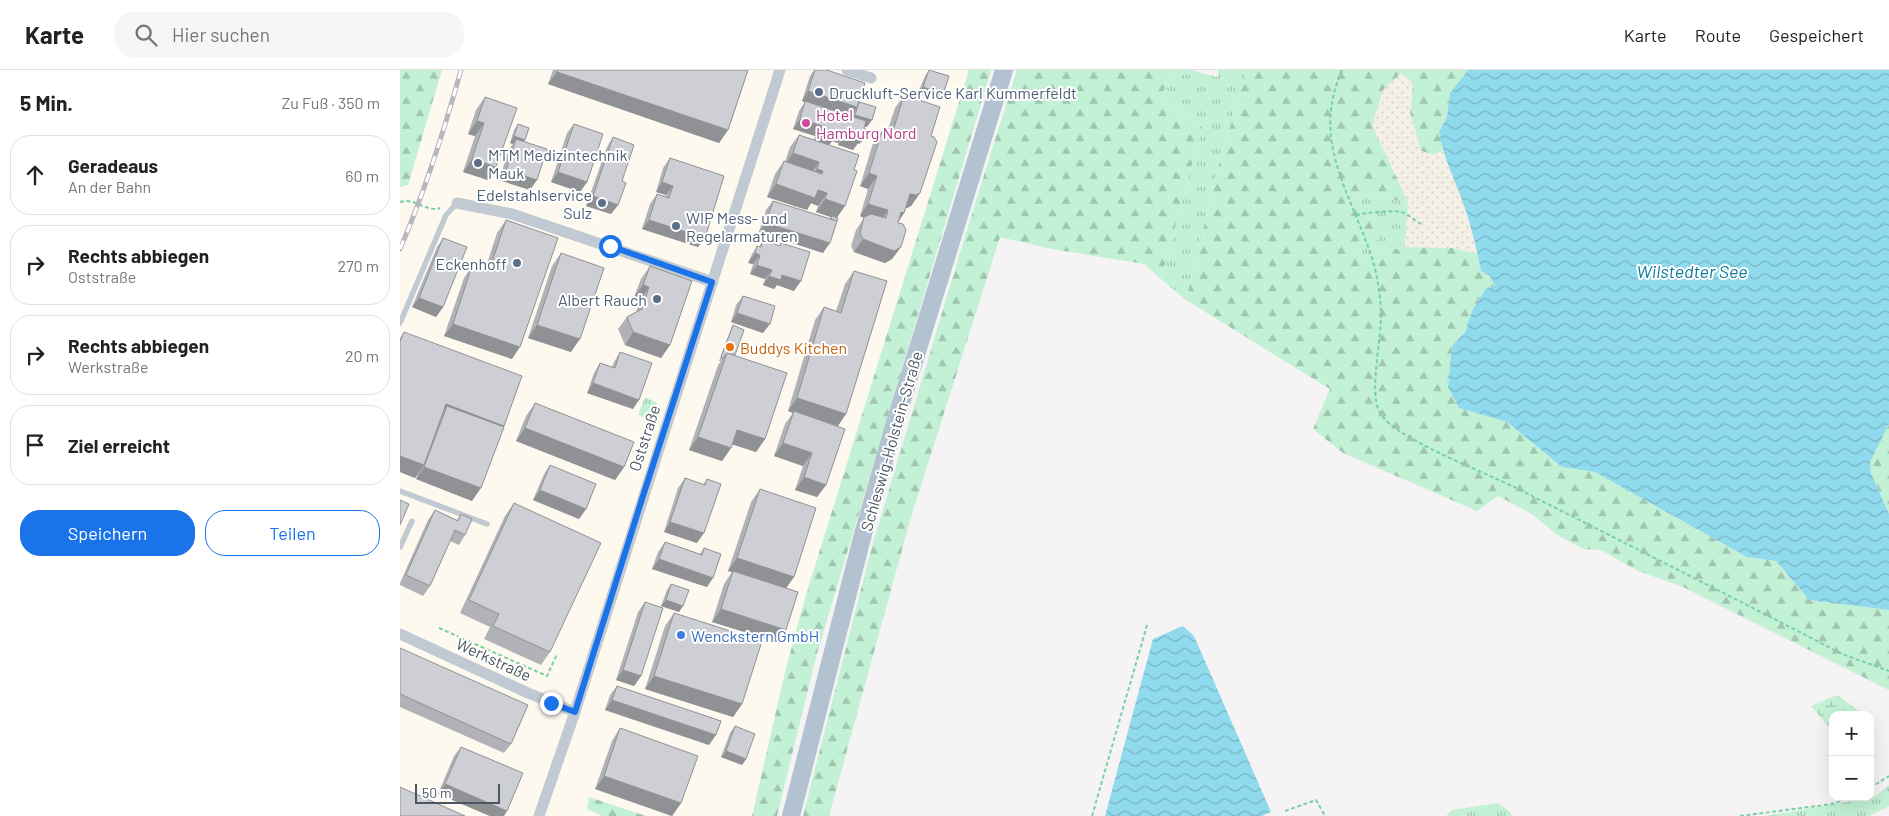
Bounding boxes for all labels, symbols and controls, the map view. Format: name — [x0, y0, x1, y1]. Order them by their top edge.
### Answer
search box — [114, 12, 464, 57]
text: Karte — [25, 20, 84, 49]
icon: search — [132, 21, 160, 49]
text: Hier suchen — [172, 23, 270, 46]
text: Karte — [1624, 24, 1667, 46]
text: Route — [1695, 24, 1741, 46]
text: Gespeichert — [1769, 24, 1864, 46]
place label: Druckluft-Service Karl Kummerfeldt — [829, 83, 1077, 102]
marker: Druckluft-Service Karl Kummerfeldt — [813, 86, 825, 98]
text: 5 Min. — [20, 90, 73, 115]
text: Zu Fuß · 350 m — [281, 93, 380, 112]
place label: Hotel Hamburg Nord — [816, 105, 917, 142]
marker: Hotel Hamburg Nord — [800, 117, 812, 129]
place label: MTM Medizintechnik Mauk — [488, 145, 628, 182]
text: Geradeaus — [68, 154, 158, 177]
marker: MTM Medizintechnik Mauk — [472, 157, 484, 169]
icon: ahead — [21, 161, 49, 189]
text: 60 m — [345, 166, 379, 185]
text: An der Bahn — [68, 177, 151, 196]
place label: Edelstahlservice Sulz — [476, 185, 592, 222]
marker: Edelstahlservice Sulz — [596, 197, 608, 209]
place label: WIP Mess- und Regelarmaturen — [686, 208, 798, 245]
marker: WIP Mess- und Regelarmaturen — [670, 220, 682, 232]
route start — [599, 235, 622, 258]
text: Rechts abbiegen — [68, 244, 209, 267]
icon: right — [21, 251, 49, 279]
place label: Eckenhoff — [436, 254, 507, 273]
text: 270 m — [337, 256, 379, 275]
marker: Eckenhoff — [511, 257, 523, 269]
water label: Wilstedter See — [1636, 260, 1748, 282]
text: Oststraße — [68, 267, 136, 286]
place label: Albert Rauch — [558, 290, 647, 309]
marker: Albert Rauch — [651, 293, 663, 305]
text: Rechts abbiegen — [68, 334, 209, 357]
place label: Buddys Kitchen — [740, 338, 847, 357]
icon: right — [21, 341, 49, 369]
marker: Buddys Kitchen — [724, 341, 736, 353]
text: 20 m — [345, 346, 379, 365]
street label: Schleswig-Holstein-Straße — [856, 349, 926, 533]
text: Werkstraße — [68, 357, 148, 376]
street label: Oststraße — [624, 403, 664, 473]
icon: arrive — [21, 431, 49, 459]
text: Ziel erreicht — [68, 434, 170, 457]
button: Speichern — [20, 510, 195, 556]
button: Teilen — [205, 510, 380, 556]
place label: Wenckstern GmbH — [691, 626, 819, 645]
marker: Wenckstern GmbH — [675, 629, 687, 641]
street label: Werkstraße — [454, 633, 534, 685]
route end — [540, 692, 563, 715]
map controls — [1829, 711, 1874, 801]
button: + — [1829, 711, 1874, 756]
button: − — [1829, 756, 1874, 801]
scale bar — [415, 781, 500, 804]
text: 50 m — [422, 784, 451, 801]

